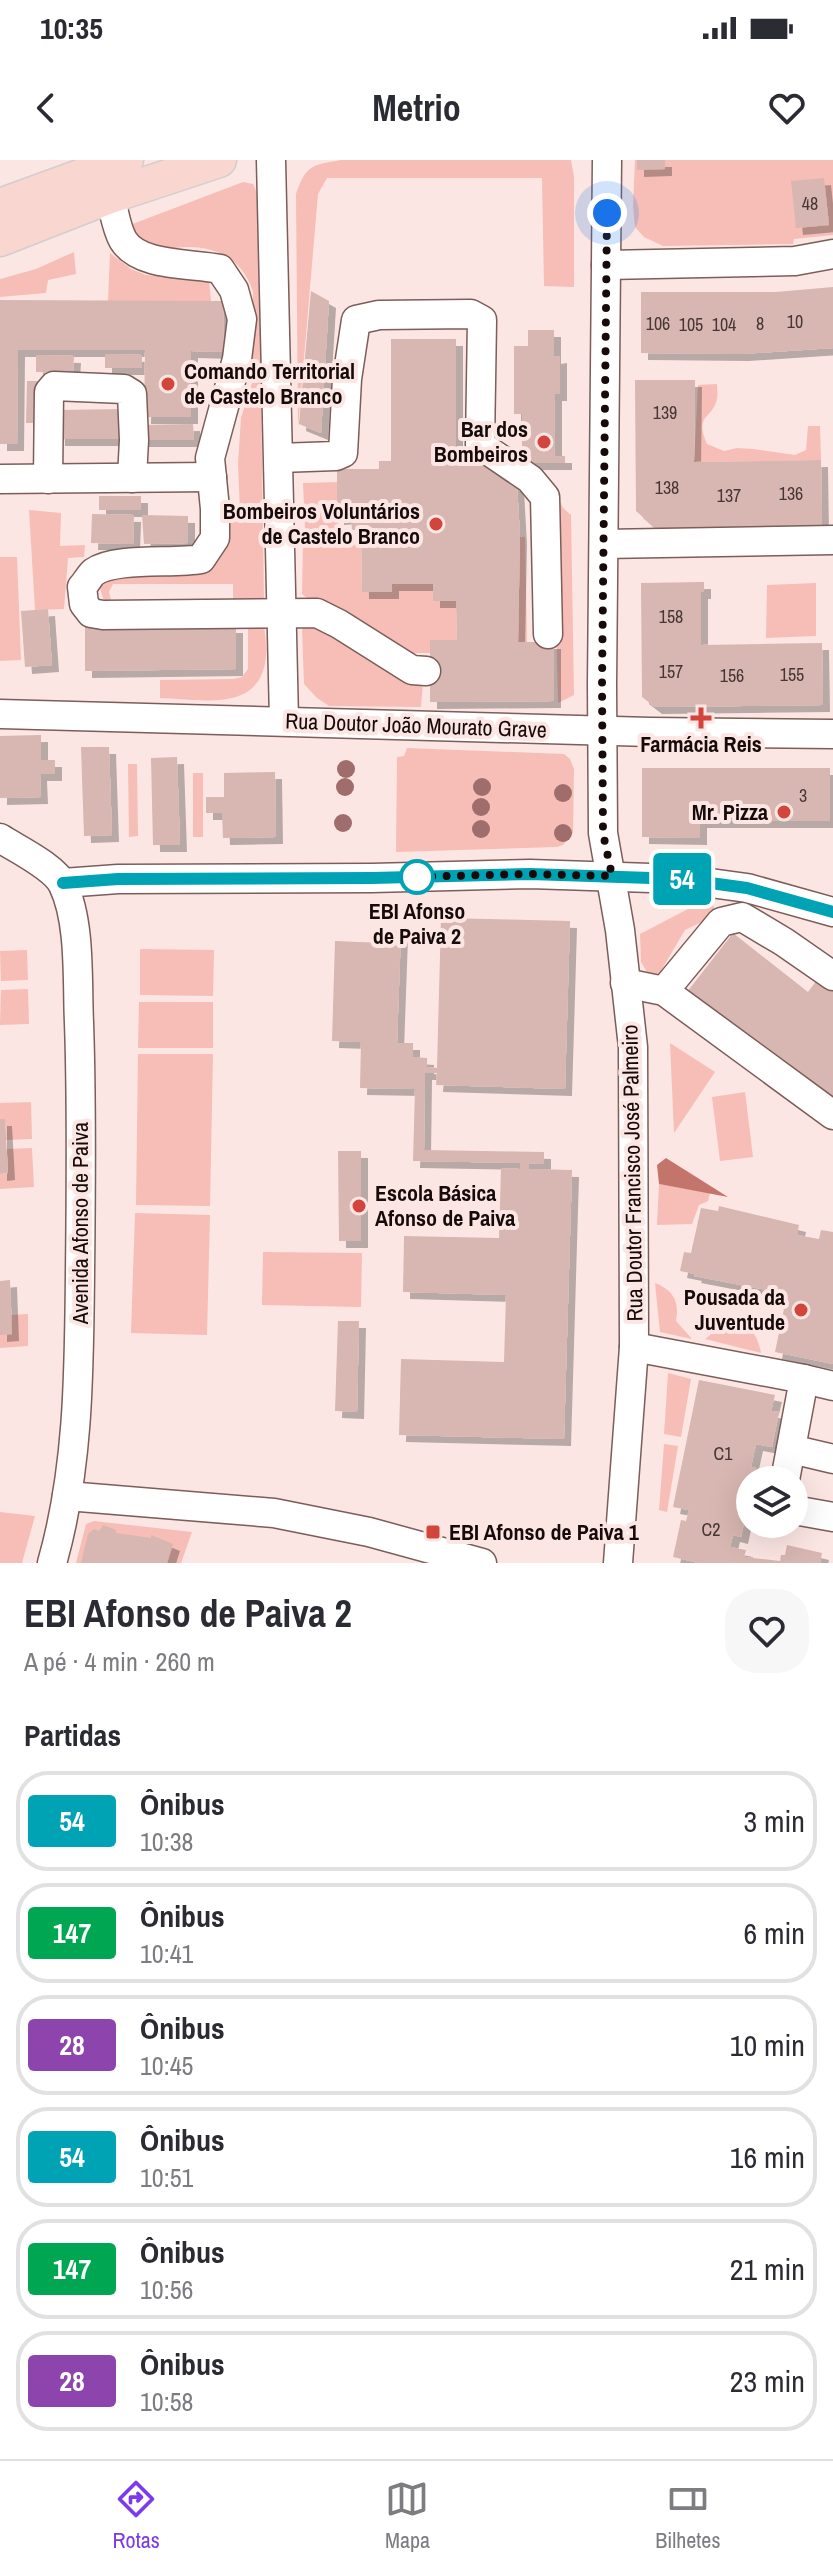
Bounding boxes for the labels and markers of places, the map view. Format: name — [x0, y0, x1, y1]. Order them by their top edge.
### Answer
place label: Comando Territorial de Castelo Branco — [184, 356, 355, 411]
marker: Comando Territorial de Castelo Branco — [159, 375, 177, 393]
place label: Bar dos Bombeiros — [434, 414, 528, 469]
marker: Bar dos Bombeiros — [535, 433, 553, 451]
place label: Bombeiros Voluntários de Castelo Branco — [223, 496, 420, 551]
marker: Bombeiros Voluntários de Castelo Branco — [427, 515, 445, 533]
marker: Farmácia Reis — [692, 709, 710, 727]
place label: Farmácia Reis — [640, 729, 762, 759]
place label: Mr. Pizza — [692, 797, 768, 827]
marker: Mr. Pizza — [775, 803, 793, 821]
marker: EBI Afonso de Paiva 2 — [400, 860, 434, 894]
place label: EBI Afonso de Paiva 2 — [369, 896, 465, 951]
place label: Escola Básica Afonso de Paiva — [375, 1178, 515, 1233]
marker: Escola Básica Afonso de Paiva — [350, 1197, 368, 1215]
place label: Pousada da Juventude — [684, 1282, 785, 1337]
marker: Pousada da Juventude — [792, 1301, 810, 1319]
place label: EBI Afonso de Paiva 1 — [449, 1517, 640, 1547]
marker: EBI Afonso de Paiva 1 — [424, 1523, 442, 1541]

